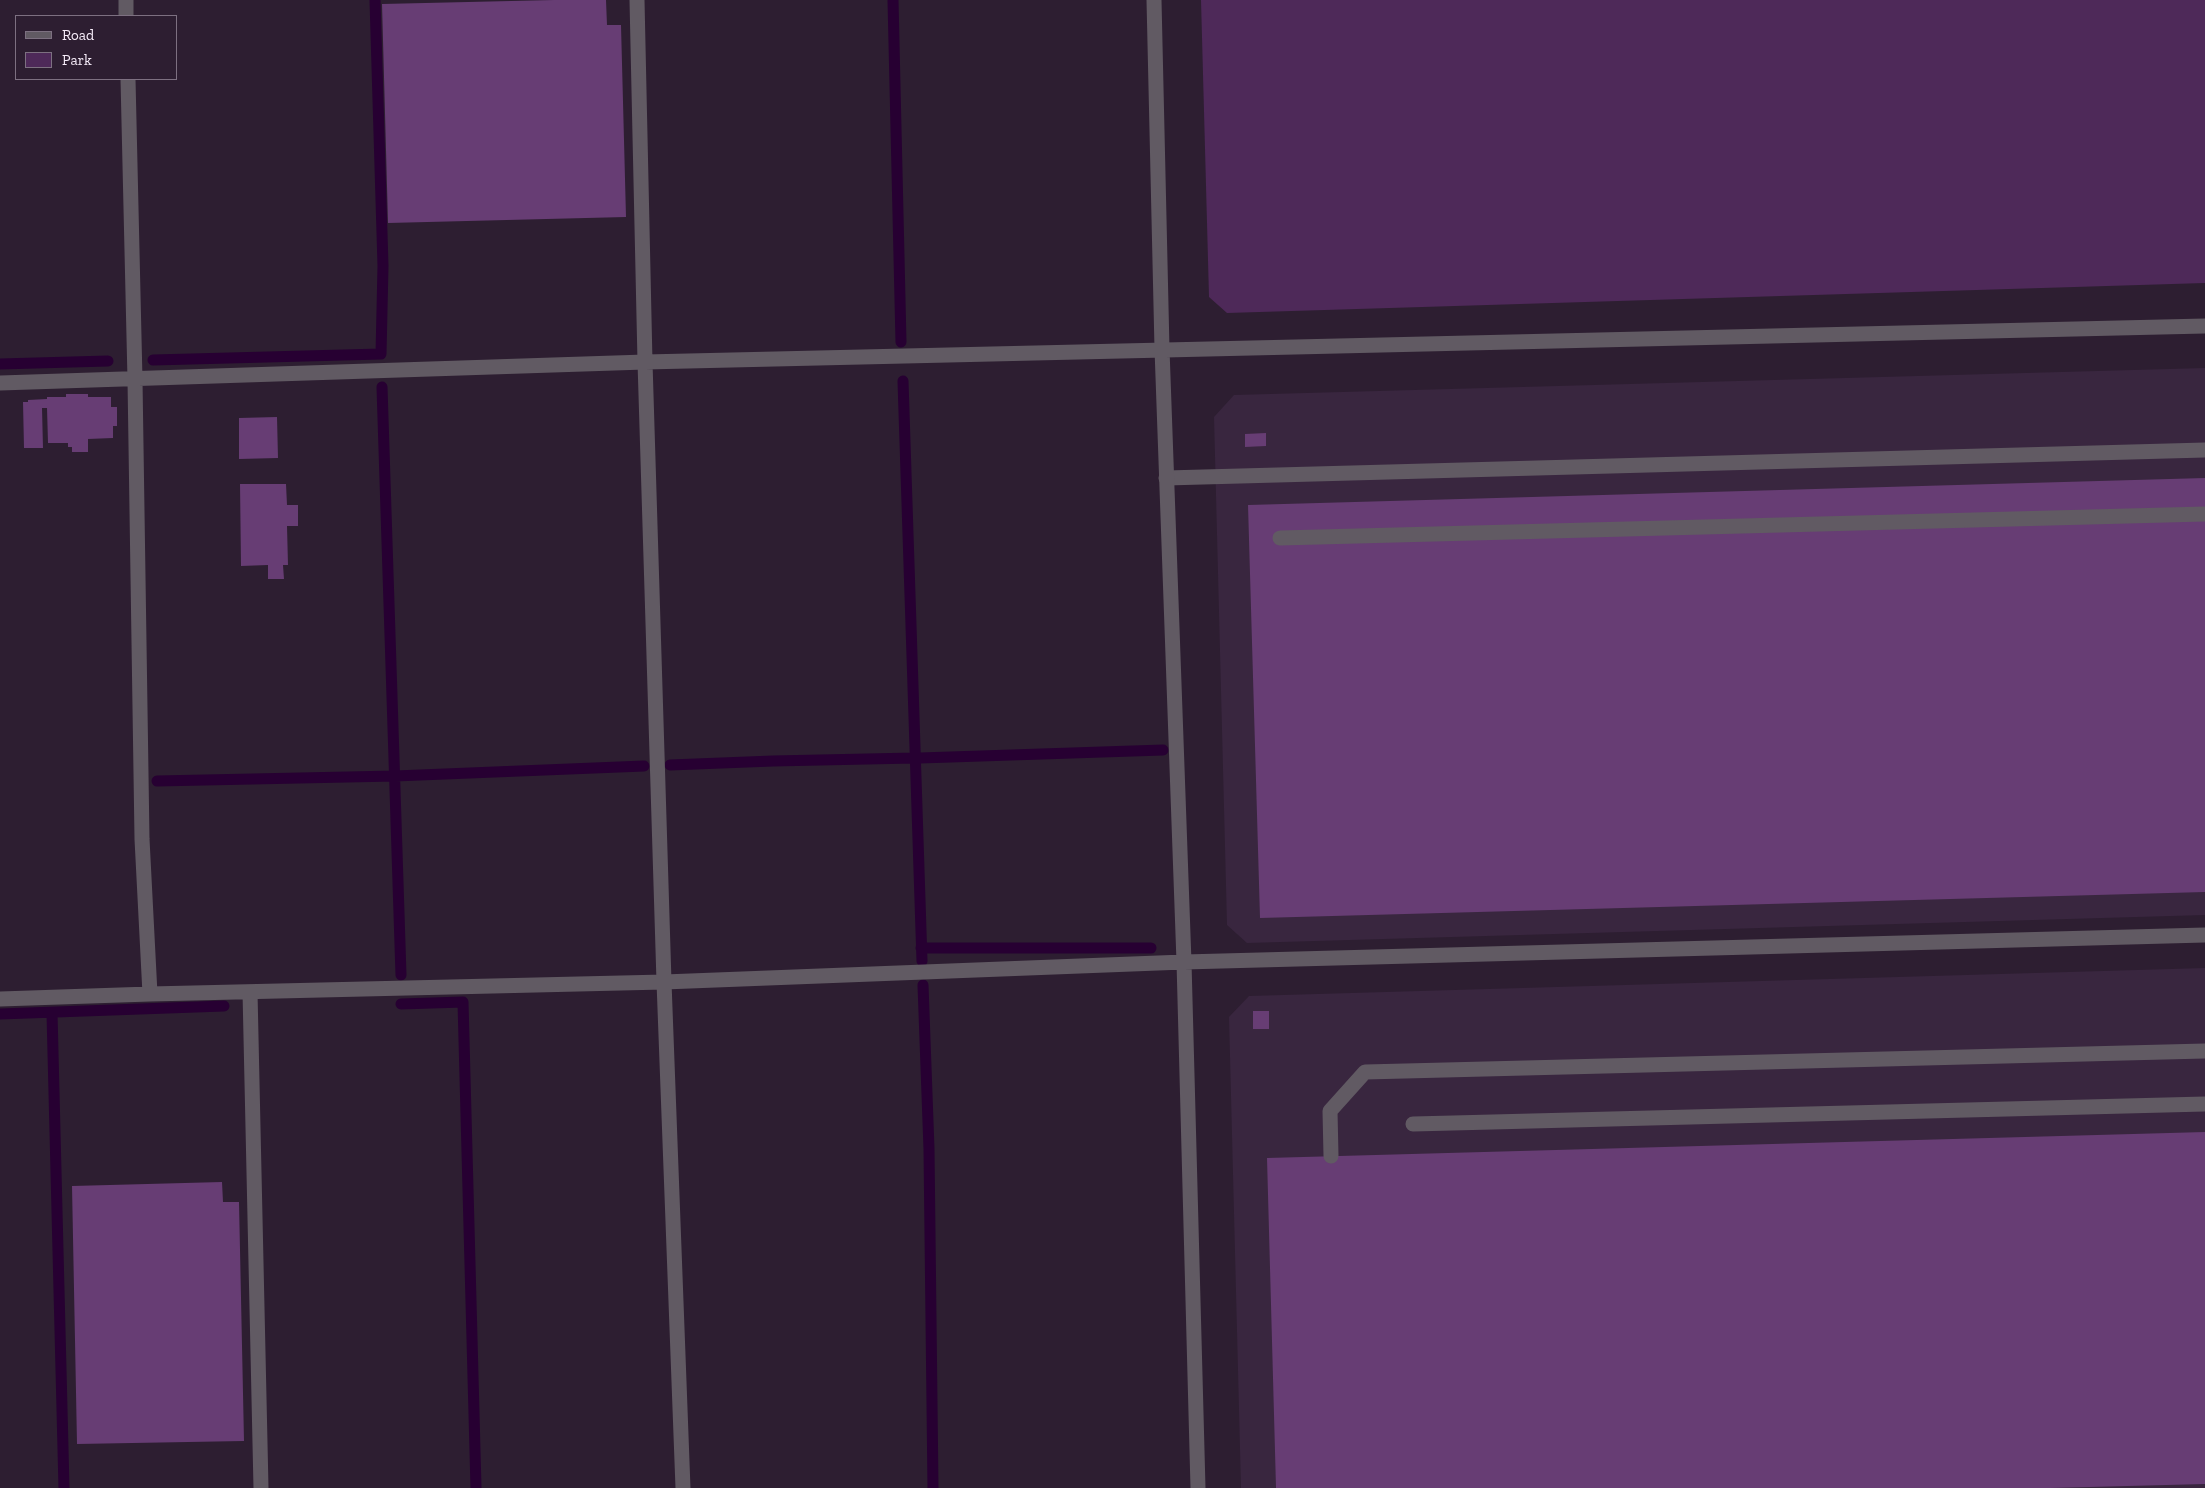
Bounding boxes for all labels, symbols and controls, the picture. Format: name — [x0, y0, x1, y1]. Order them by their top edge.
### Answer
legend — [15, 15, 178, 80]
text: Road — [62, 26, 94, 44]
text: Park — [62, 51, 92, 69]

